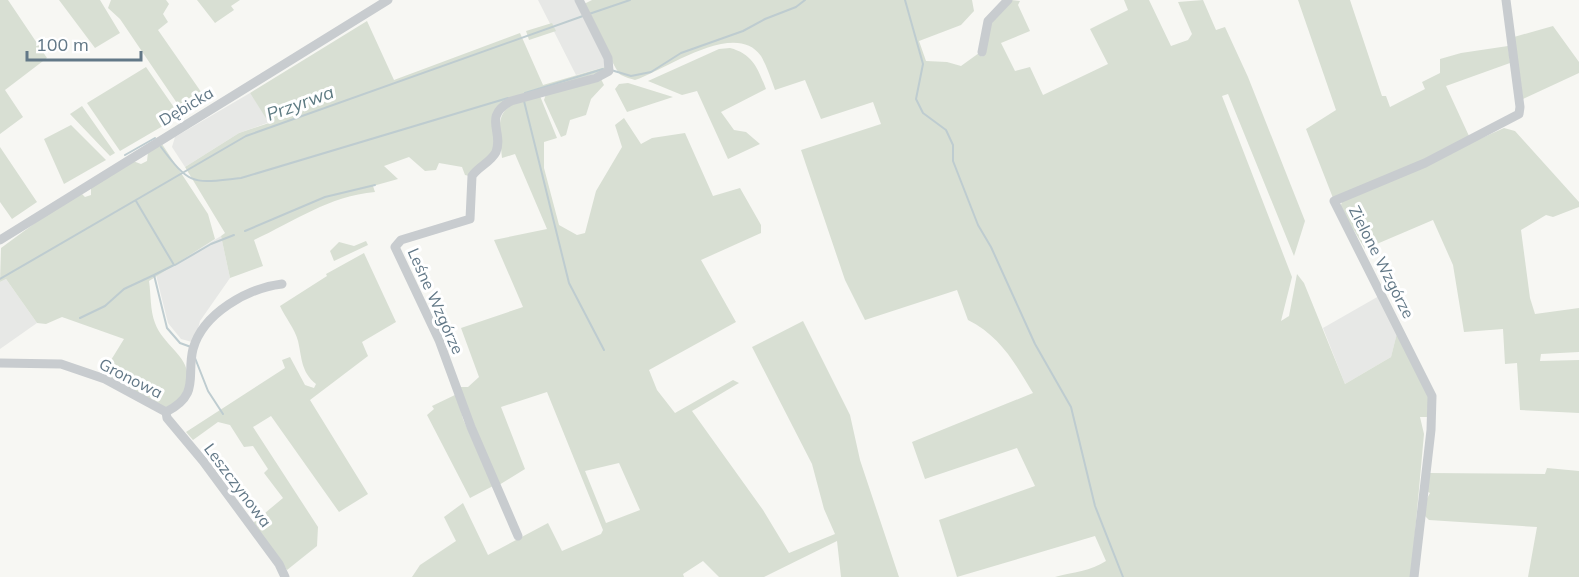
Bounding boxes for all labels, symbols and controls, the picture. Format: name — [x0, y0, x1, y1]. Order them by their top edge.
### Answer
scale bar — [27, 24, 141, 62]
text: 100 m — [36, 33, 89, 56]
water label: Przyrwa — [263, 80, 337, 126]
street label: Dębicka — [155, 82, 217, 130]
street label: Zielone Wzgórze — [1345, 202, 1419, 322]
street label: Leśne Wzgórze — [404, 245, 468, 357]
street label: Gronowa — [96, 354, 166, 402]
street label: Leszczynowa — [200, 439, 276, 531]

